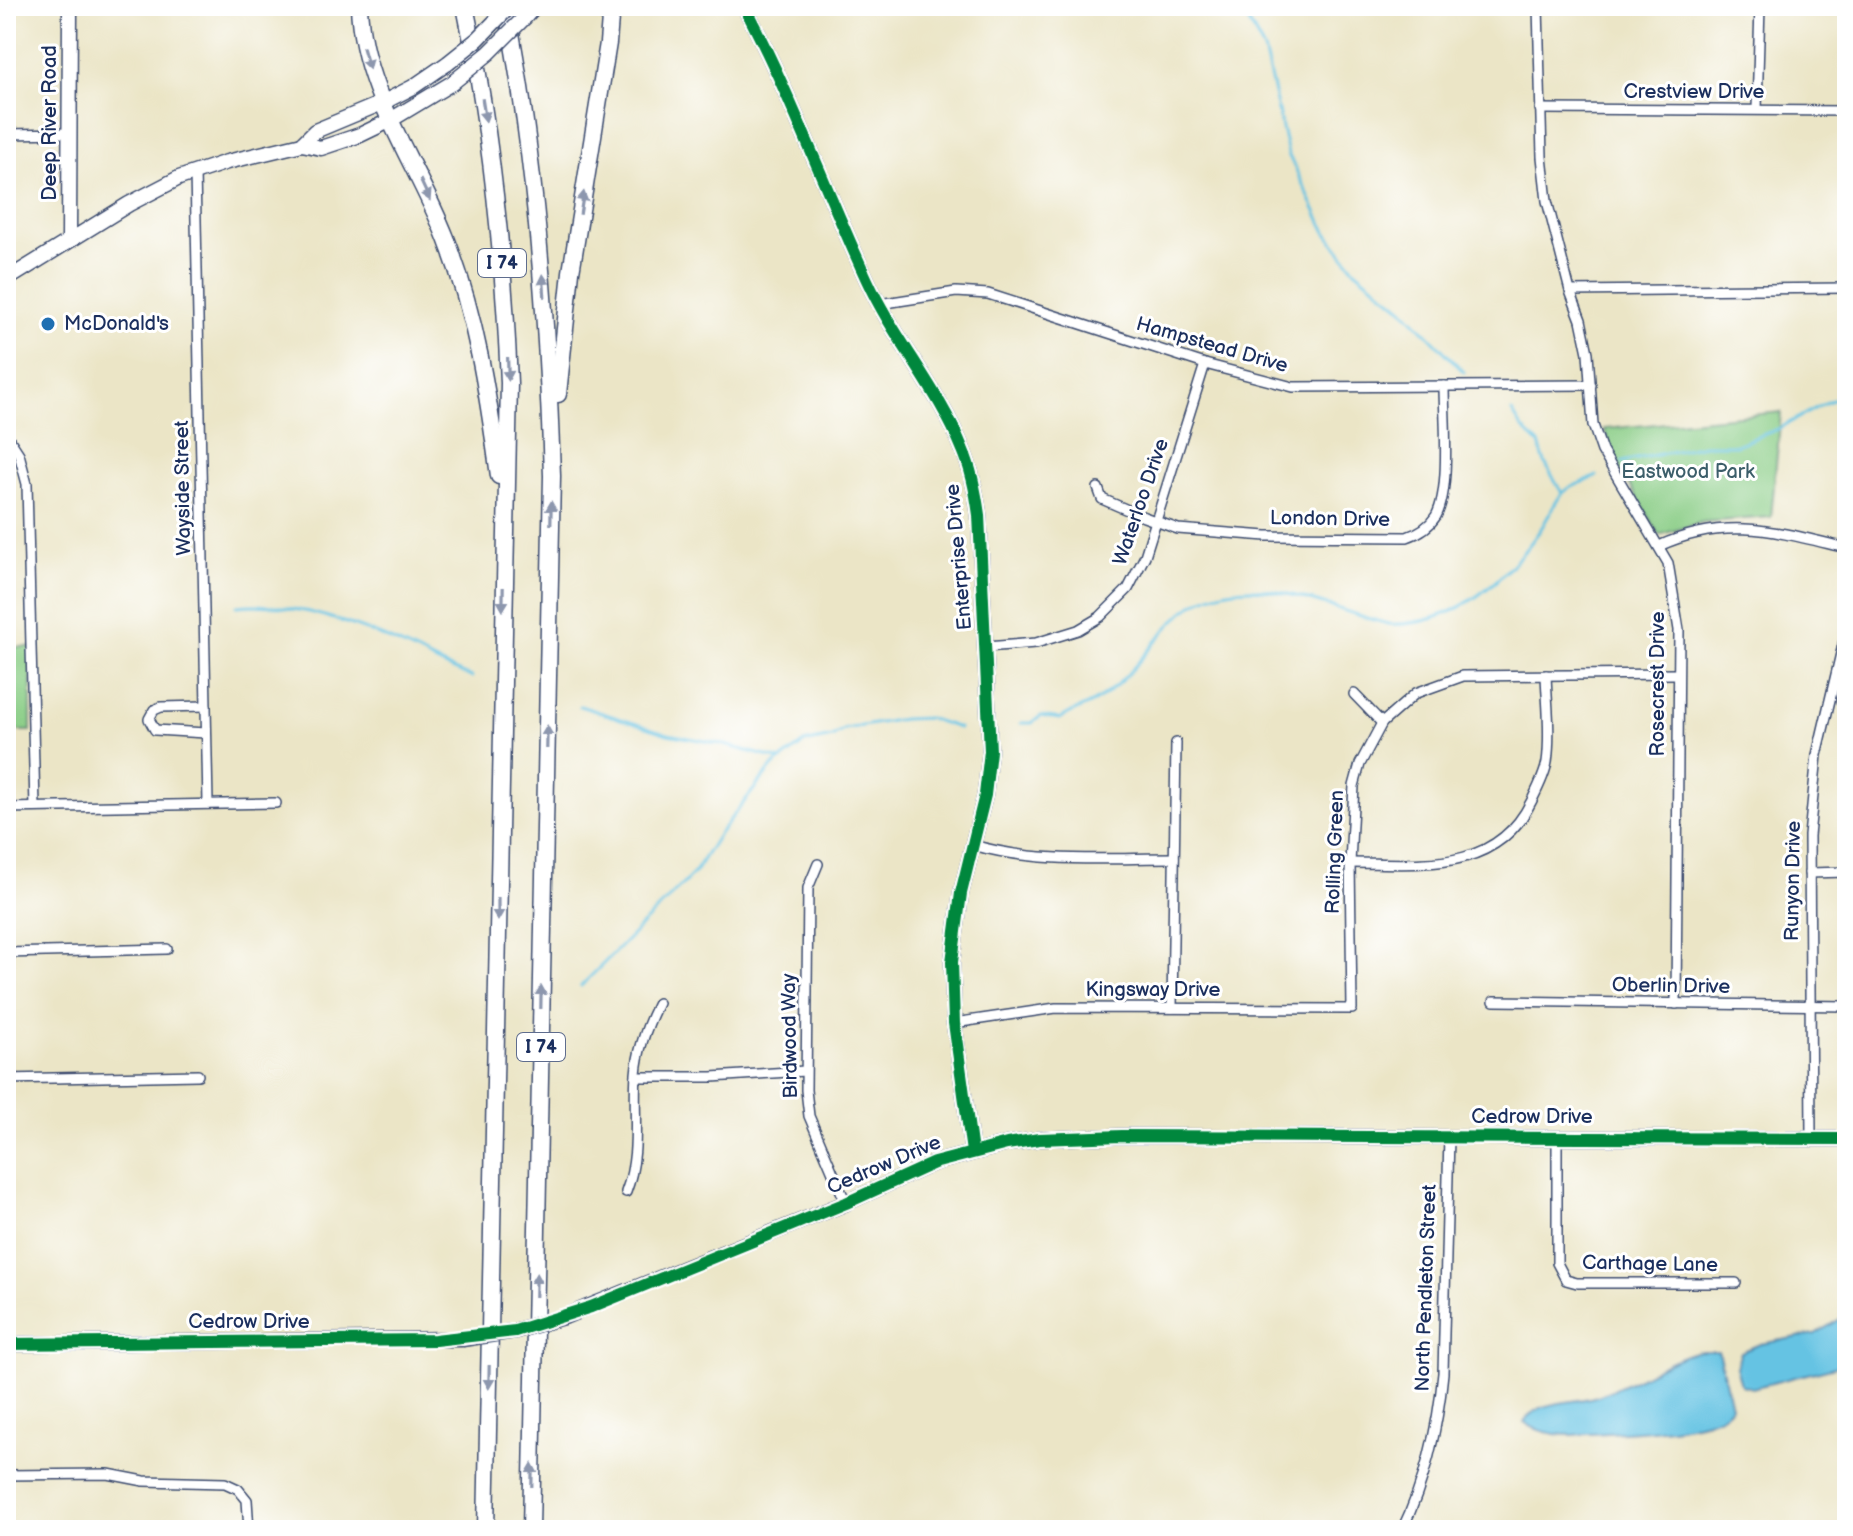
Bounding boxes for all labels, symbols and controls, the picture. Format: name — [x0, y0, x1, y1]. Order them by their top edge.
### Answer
street label: Deep River Road — [38, 45, 62, 201]
one-way arrow — [361, 46, 373, 71]
street label: Crestview Drive — [1624, 80, 1765, 104]
one-way arrow — [478, 98, 491, 123]
one-way arrow — [418, 178, 432, 202]
one-way arrow — [576, 191, 588, 216]
road number: I 74 — [478, 249, 526, 277]
one-way arrow — [537, 273, 550, 298]
place label: McDonald's — [64, 312, 169, 336]
street label: Hampstead Drive — [1133, 312, 1291, 378]
marker: McDonald's — [39, 315, 57, 333]
one-way arrow — [502, 357, 515, 382]
street label: Wayside Street — [170, 420, 196, 556]
street label: Waterloo Drive — [1108, 435, 1174, 569]
park label: Eastwood Park — [1621, 460, 1755, 484]
street label: Enterprise Drive — [941, 483, 977, 631]
one-way arrow — [545, 500, 557, 525]
street label: London Drive — [1270, 506, 1390, 532]
one-way arrow — [496, 587, 509, 612]
street label: Rosecrest Drive — [1646, 611, 1670, 757]
one-way arrow — [540, 724, 553, 749]
street label: Rolling Green — [1321, 790, 1349, 914]
street label: Runyon Drive — [1780, 821, 1806, 941]
one-way arrow — [491, 897, 504, 922]
street label: Birdwood Way — [777, 973, 803, 1099]
street label: Oberlin Drive — [1612, 973, 1731, 999]
street label: Kingsway Drive — [1086, 978, 1221, 1002]
one-way arrow — [535, 984, 548, 1009]
road number: I 74 — [517, 1033, 565, 1061]
street label: Cedrow Drive — [1471, 1105, 1593, 1129]
street label: Cedrow Drive — [823, 1130, 945, 1200]
street label: North Pendleton Street — [1410, 1184, 1442, 1392]
street label: Carthage Lane — [1582, 1251, 1718, 1277]
one-way arrow — [529, 1272, 542, 1297]
street label: Cedrow Drive — [188, 1310, 310, 1334]
one-way arrow — [483, 1365, 496, 1390]
one-way arrow — [526, 1462, 538, 1487]

